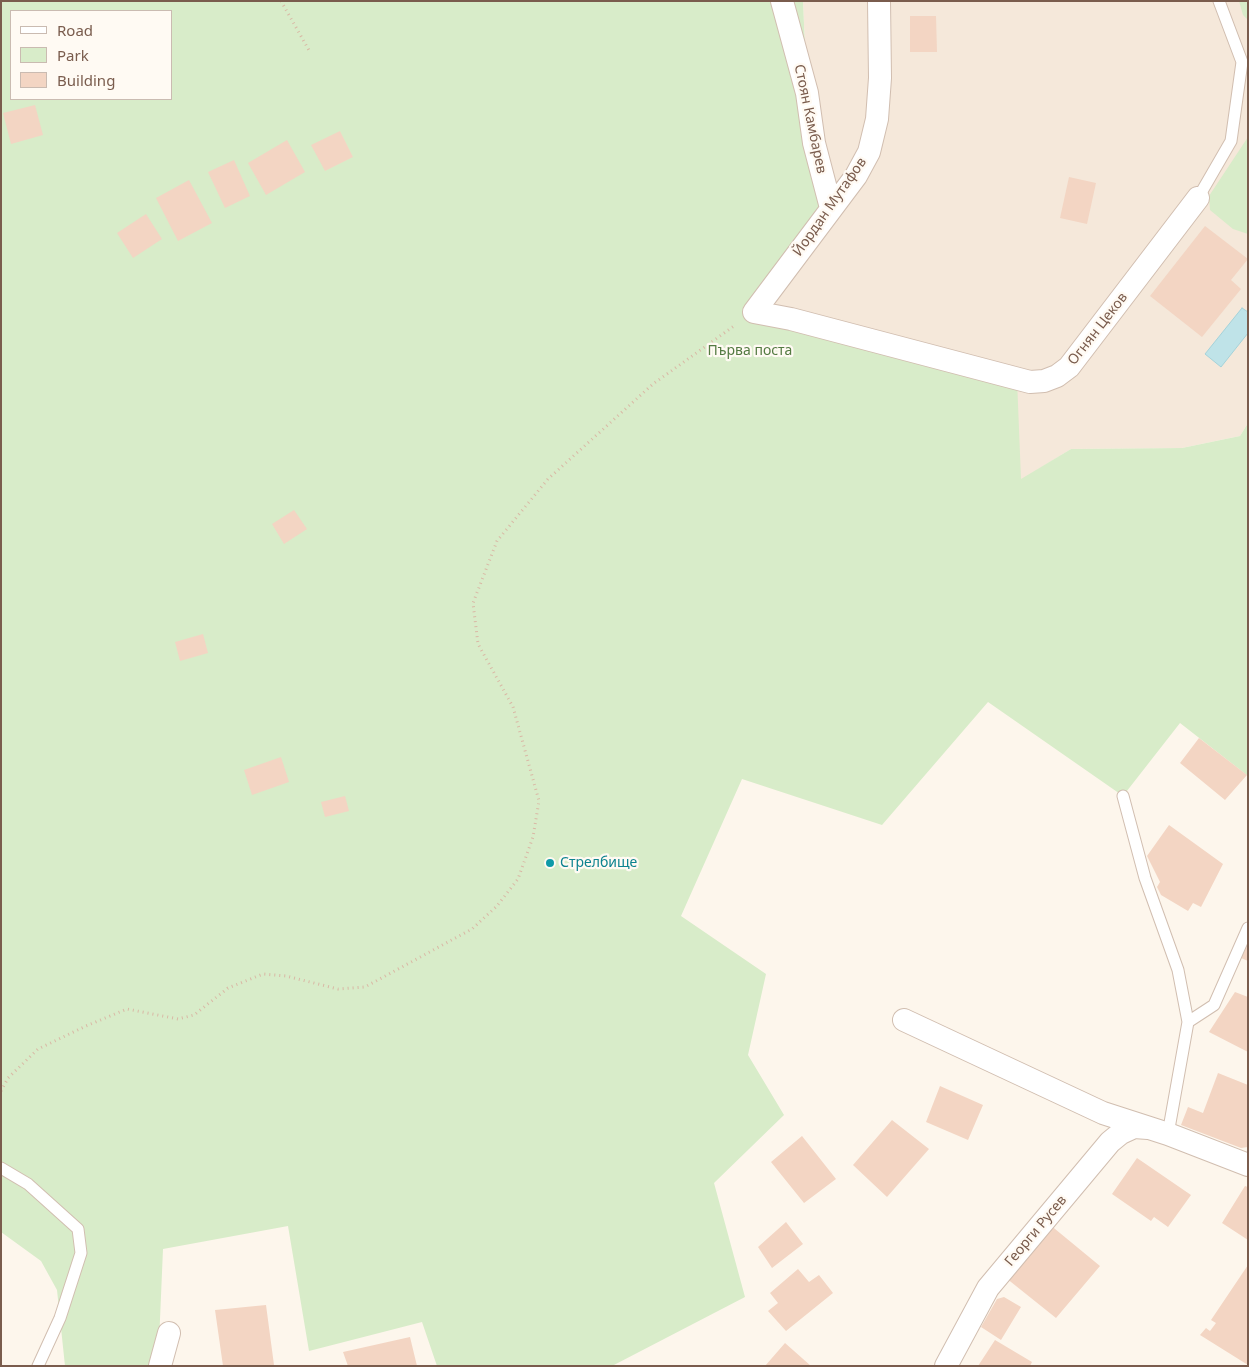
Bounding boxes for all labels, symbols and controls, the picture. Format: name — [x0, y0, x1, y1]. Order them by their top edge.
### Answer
legend — [10, 10, 172, 100]
text: Road — [57, 20, 93, 40]
text: Park — [57, 45, 89, 65]
street label: Стоян Камбарев — [790, 63, 830, 175]
text: Building — [57, 70, 115, 90]
street label: Йордан Мутафов — [790, 154, 870, 260]
street label: Огнян Цеков — [1065, 289, 1131, 369]
park label: Първа поста — [708, 343, 792, 359]
place label: Стрелбище — [560, 855, 637, 871]
marker: Стрелбище — [544, 857, 556, 869]
street label: Георги Русев — [1002, 1192, 1070, 1270]

